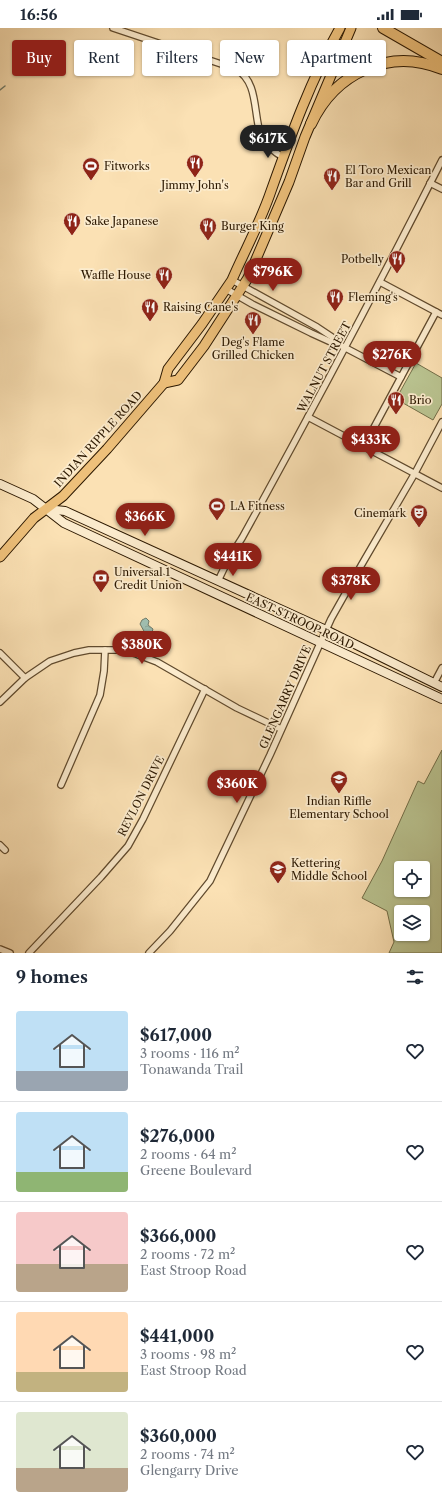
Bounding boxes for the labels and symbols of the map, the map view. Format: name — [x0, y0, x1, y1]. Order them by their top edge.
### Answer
pin: $617K — [240, 125, 296, 159]
restaurant icon: Jimmy John's — [185, 153, 205, 178]
sports icon: Fitworks — [81, 156, 101, 181]
place label: Fitworks — [104, 159, 150, 173]
place label: El Toro Mexican Bar and Grill — [345, 163, 431, 190]
restaurant icon: El Toro Mexican Bar and Grill — [322, 166, 342, 191]
place label: Jimmy John's — [159, 178, 229, 192]
restaurant icon: Sake Japanese — [62, 211, 82, 236]
place label: Sake Japanese — [85, 214, 159, 228]
restaurant icon: Burger King — [198, 216, 218, 241]
place label: Burger King — [221, 219, 284, 233]
restaurant icon: Potbelly — [387, 249, 407, 274]
place label: Potbelly — [341, 252, 385, 266]
pin: $796K — [245, 258, 301, 292]
restaurant icon: Waffle House — [154, 265, 174, 290]
place label: Waffle House — [80, 268, 151, 282]
restaurant icon: Fleming's — [325, 287, 345, 312]
place label: Fleming's — [348, 290, 398, 304]
restaurant icon: Raising Cane's — [140, 297, 160, 322]
place label: Raising Cane's — [163, 300, 238, 314]
restaurant icon: Deg's Flame Grilled Chicken — [243, 310, 263, 335]
street label: WALNUT STREET — [294, 318, 354, 416]
place label: Deg's Flame Grilled Chicken — [212, 335, 294, 362]
pin: $276K — [364, 341, 420, 375]
street label: INDIAN RIPPLE ROAD — [51, 388, 145, 490]
restaurant icon: Brio — [386, 390, 406, 415]
place label: Brio — [409, 393, 432, 407]
pin: $433K — [343, 426, 399, 460]
sports icon: LA Fitness — [207, 496, 227, 521]
place label: LA Fitness — [230, 499, 285, 513]
pin: $366K — [117, 503, 173, 537]
theatre icon: Cinemark — [409, 503, 429, 528]
place label: Cinemark — [354, 506, 407, 520]
pin: $441K — [205, 543, 261, 577]
place label: Universal 1 Credit Union — [114, 565, 182, 592]
pin: $378K — [323, 567, 379, 601]
bank icon: Universal 1 Credit Union — [91, 568, 111, 593]
street label: EAST STROOP ROAD — [244, 590, 356, 652]
pin: $380K — [114, 631, 170, 665]
street label: GLENGARRY DRIVE — [256, 643, 314, 751]
street label: REVLON DRIVE — [115, 753, 167, 839]
school or university icon: Indian Riffle Elementary School — [329, 769, 349, 794]
pin: $360K — [209, 770, 265, 804]
place label: Indian Riffle Elementary School — [289, 794, 389, 821]
place label: Kettering Middle School — [291, 856, 368, 883]
school or university icon: Kettering Middle School — [268, 859, 288, 884]

